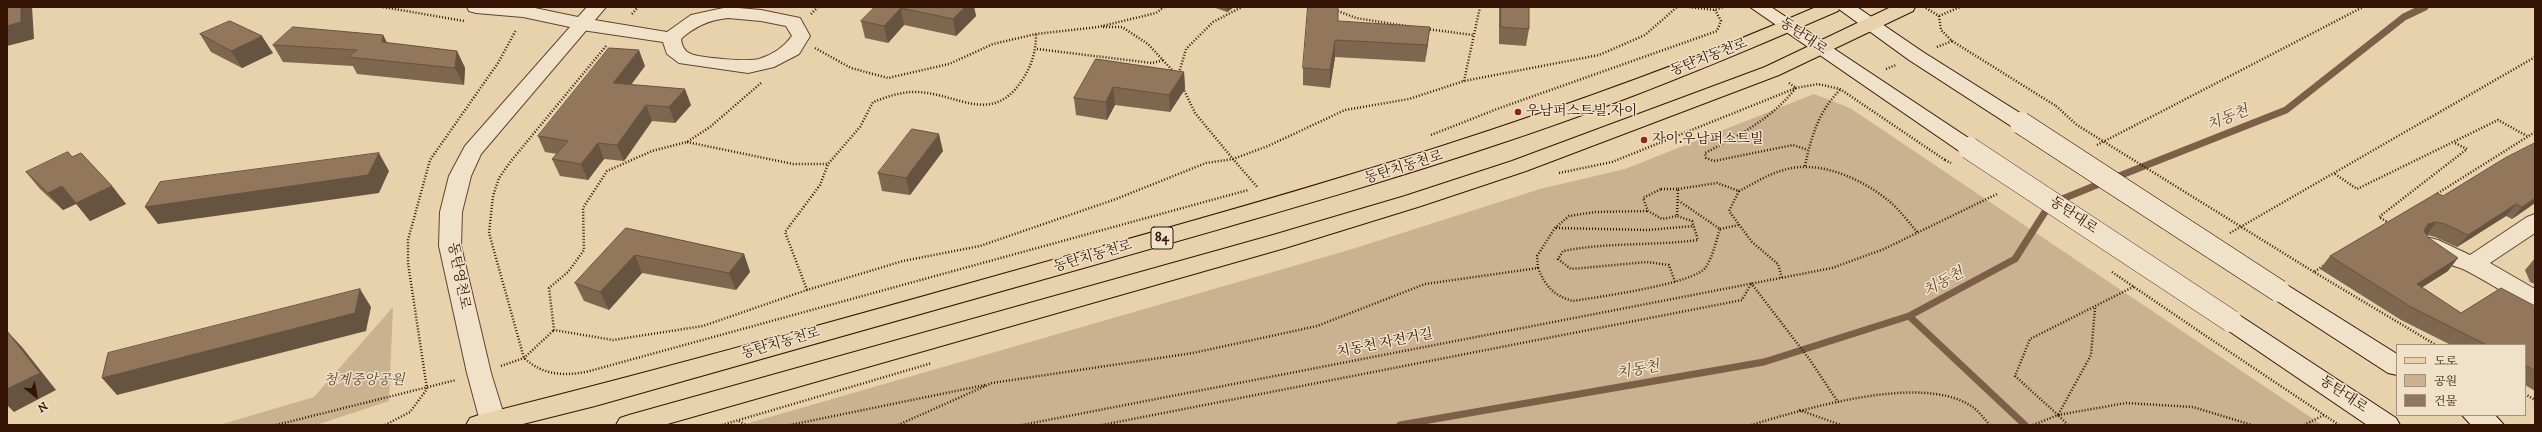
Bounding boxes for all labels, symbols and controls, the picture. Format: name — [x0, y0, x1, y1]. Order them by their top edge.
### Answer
street label: 동탄대로 — [1776, 15, 1830, 59]
street label: 동탄치동천로 — [1668, 36, 1750, 80]
water label: 치동천 — [2204, 103, 2252, 135]
place label: 우남퍼스트빌.자이 — [1526, 104, 1638, 120]
marker: 우남퍼스트빌.자이 — [1513, 107, 1523, 117]
place label: 자이.우남퍼스트빌 — [1652, 132, 1764, 148]
marker: 자이.우남퍼스트빌 — [1639, 135, 1649, 145]
street label: 동탄치동천로 — [1363, 148, 1445, 188]
street label: 동탄대로 — [2046, 194, 2100, 238]
road number: 84 — [1151, 227, 1173, 249]
street label: 동탄치동천로 — [1052, 238, 1134, 276]
street label: 동탄영천로 — [443, 241, 473, 311]
water label: 치동천 — [1921, 265, 1967, 301]
street label: 동탄치동천로 — [740, 325, 822, 363]
street label: 치동천 자전거길 — [1335, 326, 1435, 362]
legend — [2396, 344, 2526, 416]
text: 도로 — [2434, 354, 2457, 369]
water label: 치동천 — [1615, 358, 1661, 384]
park label: 청계중앙공원 — [323, 373, 405, 389]
street label: 동탄대로 — [2316, 373, 2370, 417]
text: 공원 — [2434, 374, 2457, 389]
north arrow — [16, 376, 56, 416]
text: 건물 — [2434, 394, 2457, 409]
text: N — [35, 398, 50, 415]

